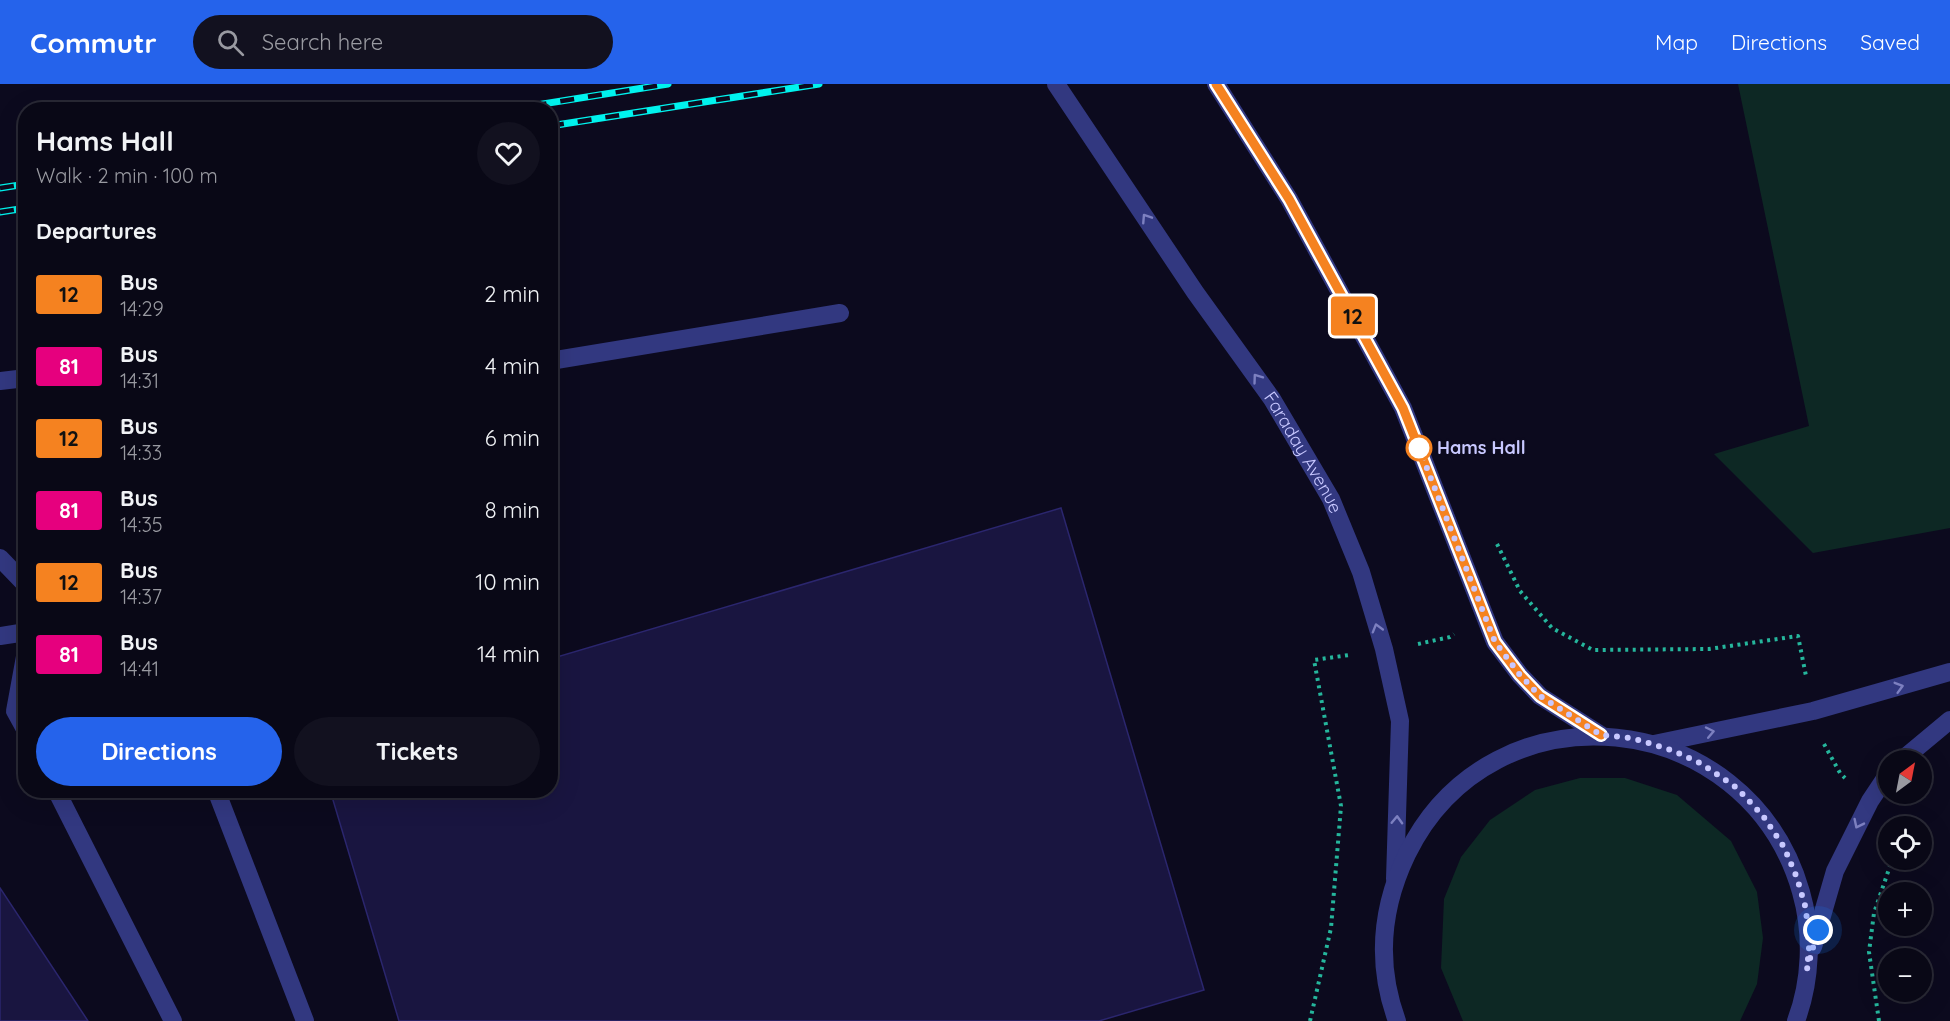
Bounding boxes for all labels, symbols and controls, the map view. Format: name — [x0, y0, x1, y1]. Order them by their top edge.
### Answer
search box — [193, 15, 613, 69]
text: Commutr — [30, 25, 157, 60]
icon: search — [214, 26, 247, 59]
text: Search here — [262, 28, 383, 56]
text: Map — [1655, 29, 1698, 55]
text: Directions — [1731, 29, 1827, 55]
text: Saved — [1860, 29, 1920, 55]
button: heart — [477, 122, 540, 185]
text: Hams Hall — [36, 123, 174, 158]
text: Walk · 2 min · 100 m — [36, 163, 218, 188]
one-way arrow — [1142, 214, 1153, 225]
text: Departures — [36, 217, 157, 245]
text: Bus — [120, 268, 158, 296]
text: 2 min — [484, 280, 540, 308]
text: 12 — [59, 281, 79, 307]
text: 14:29 — [120, 296, 164, 321]
line badge: 12 — [1326, 296, 1380, 336]
text: 12 — [1343, 303, 1363, 329]
text: Bus — [120, 340, 158, 368]
text: 4 min — [485, 352, 540, 380]
text: 81 — [59, 353, 79, 379]
text: 14:31 — [120, 368, 159, 393]
one-way arrow — [1253, 374, 1264, 385]
street label: Faraday Avenue — [1259, 387, 1348, 516]
text: Bus — [120, 412, 158, 440]
text: 6 min — [485, 424, 540, 452]
text: 12 — [59, 425, 79, 451]
marker: Hams Hall — [1406, 435, 1432, 461]
place label: Hams Hall — [1437, 436, 1526, 459]
text: 14:33 — [120, 440, 162, 465]
text: Bus — [120, 484, 158, 512]
text: 8 min — [485, 496, 540, 524]
text: 81 — [59, 497, 79, 523]
text: 14:35 — [120, 512, 163, 537]
text: Bus — [120, 556, 158, 584]
text: 10 min — [475, 568, 540, 596]
text: 12 — [59, 569, 79, 595]
text: 14:37 — [120, 584, 162, 609]
one-way arrow — [1372, 623, 1384, 634]
text: Bus — [120, 628, 158, 656]
text: 14 min — [477, 640, 540, 668]
text: 81 — [59, 641, 79, 667]
text: 14:41 — [120, 656, 159, 681]
one-way arrow — [1893, 682, 1904, 694]
button: Directions — [36, 717, 282, 786]
button: Tickets — [294, 717, 540, 786]
one-way arrow — [1704, 726, 1714, 739]
north arrow — [1878, 750, 1932, 804]
map controls — [1878, 750, 1932, 1002]
one-way arrow — [1391, 816, 1403, 825]
button: locate — [1878, 816, 1932, 870]
one-way arrow — [1854, 818, 1865, 828]
button: + — [1878, 882, 1932, 936]
your location — [1803, 915, 1833, 945]
button: − — [1878, 948, 1932, 1002]

